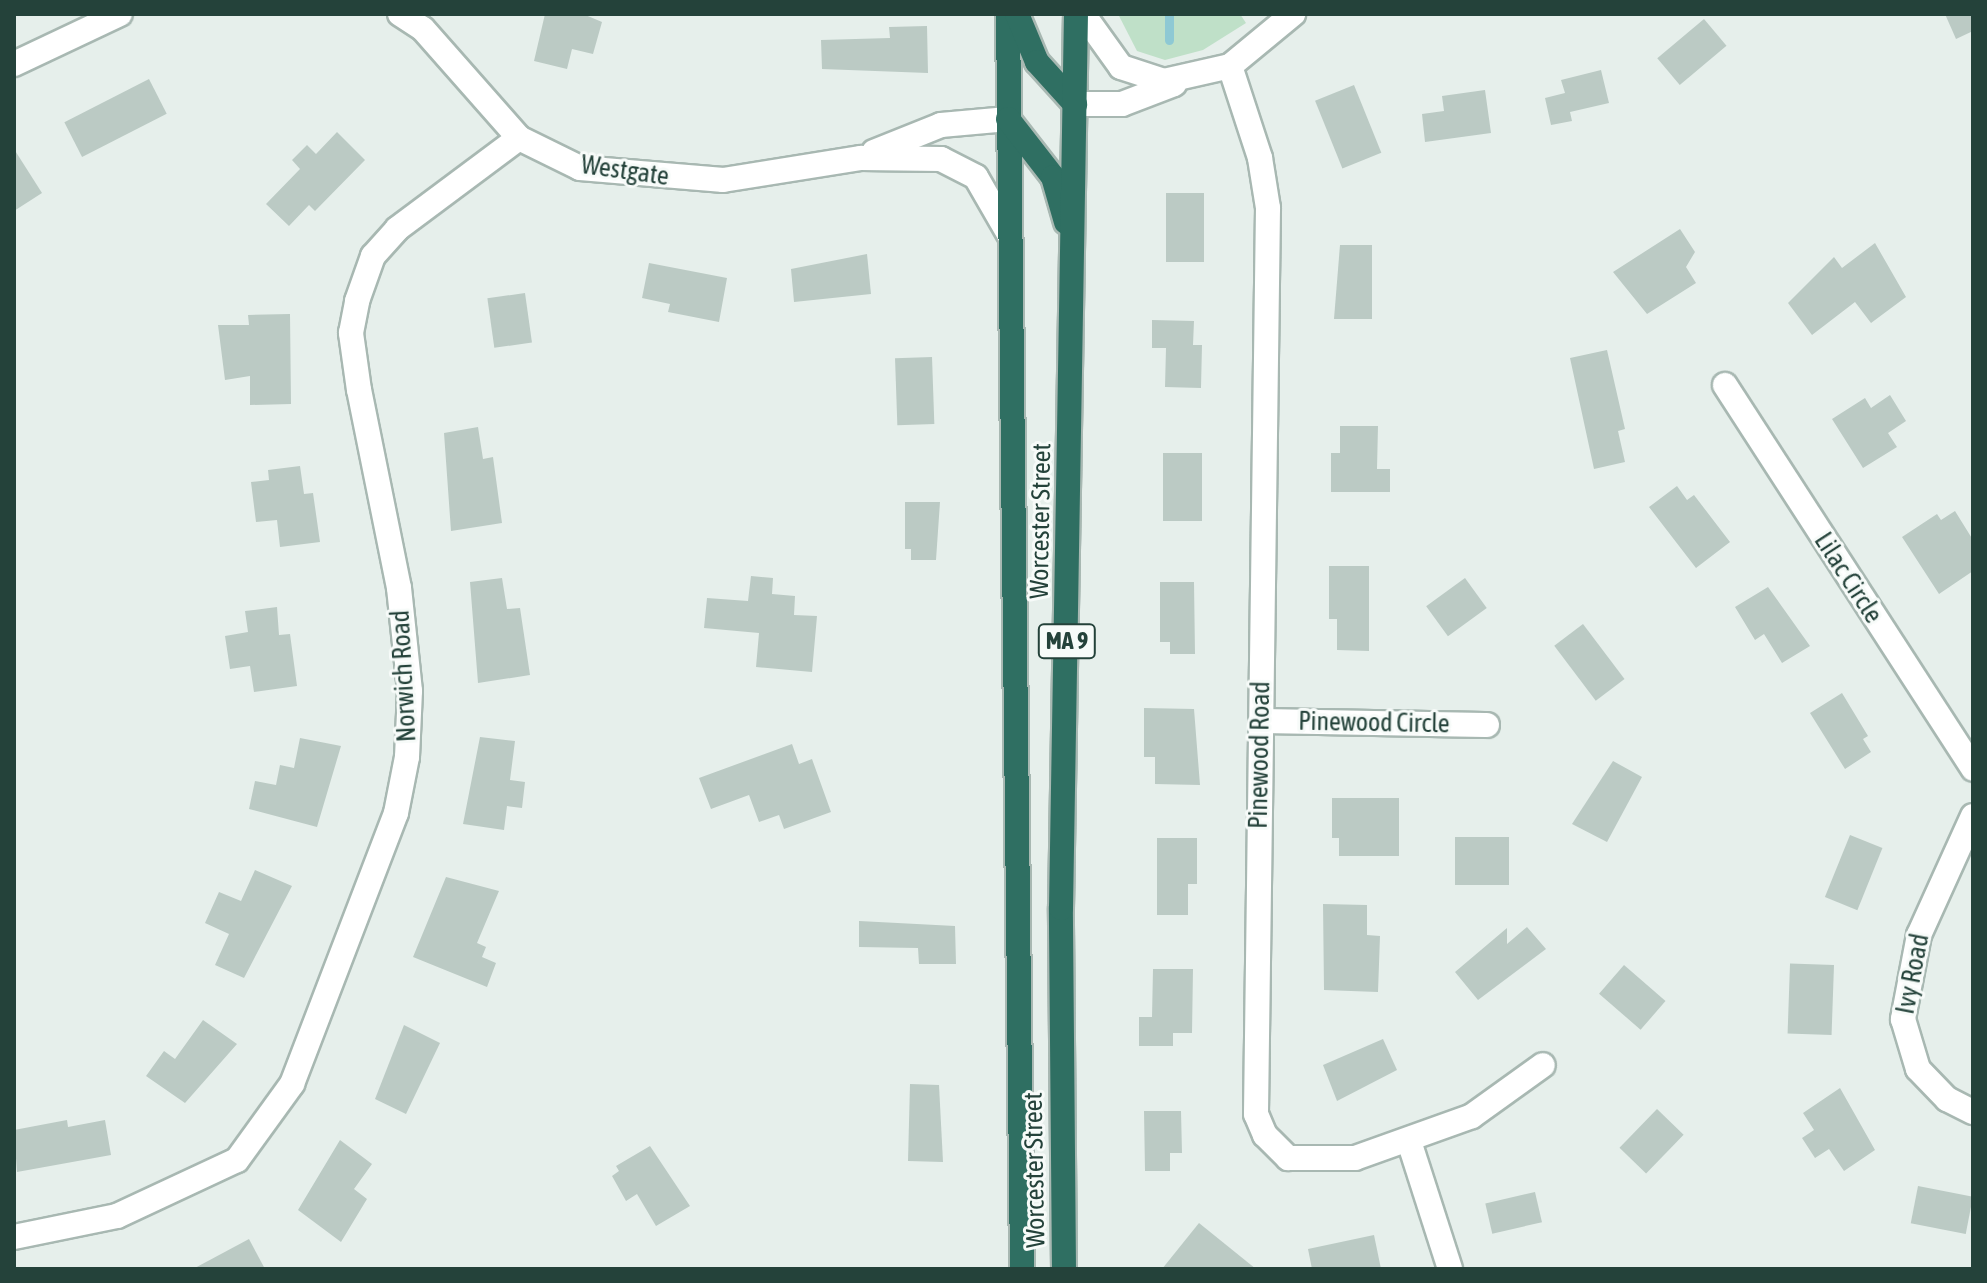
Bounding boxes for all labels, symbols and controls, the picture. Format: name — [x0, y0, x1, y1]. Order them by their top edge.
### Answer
street label: Westgate — [579, 149, 671, 193]
street label: Worcester Street — [1024, 443, 1058, 599]
street label: Lilac Circle — [1807, 527, 1889, 629]
street label: Norwich Road — [385, 609, 423, 743]
road number: MA 9 — [1037, 621, 1097, 661]
street label: Pinewood Road — [1243, 681, 1277, 829]
street label: Pinewood Circle — [1298, 706, 1450, 740]
street label: Ivy Road — [1890, 931, 1936, 1017]
street label: Worcester Street — [1018, 1092, 1052, 1248]

